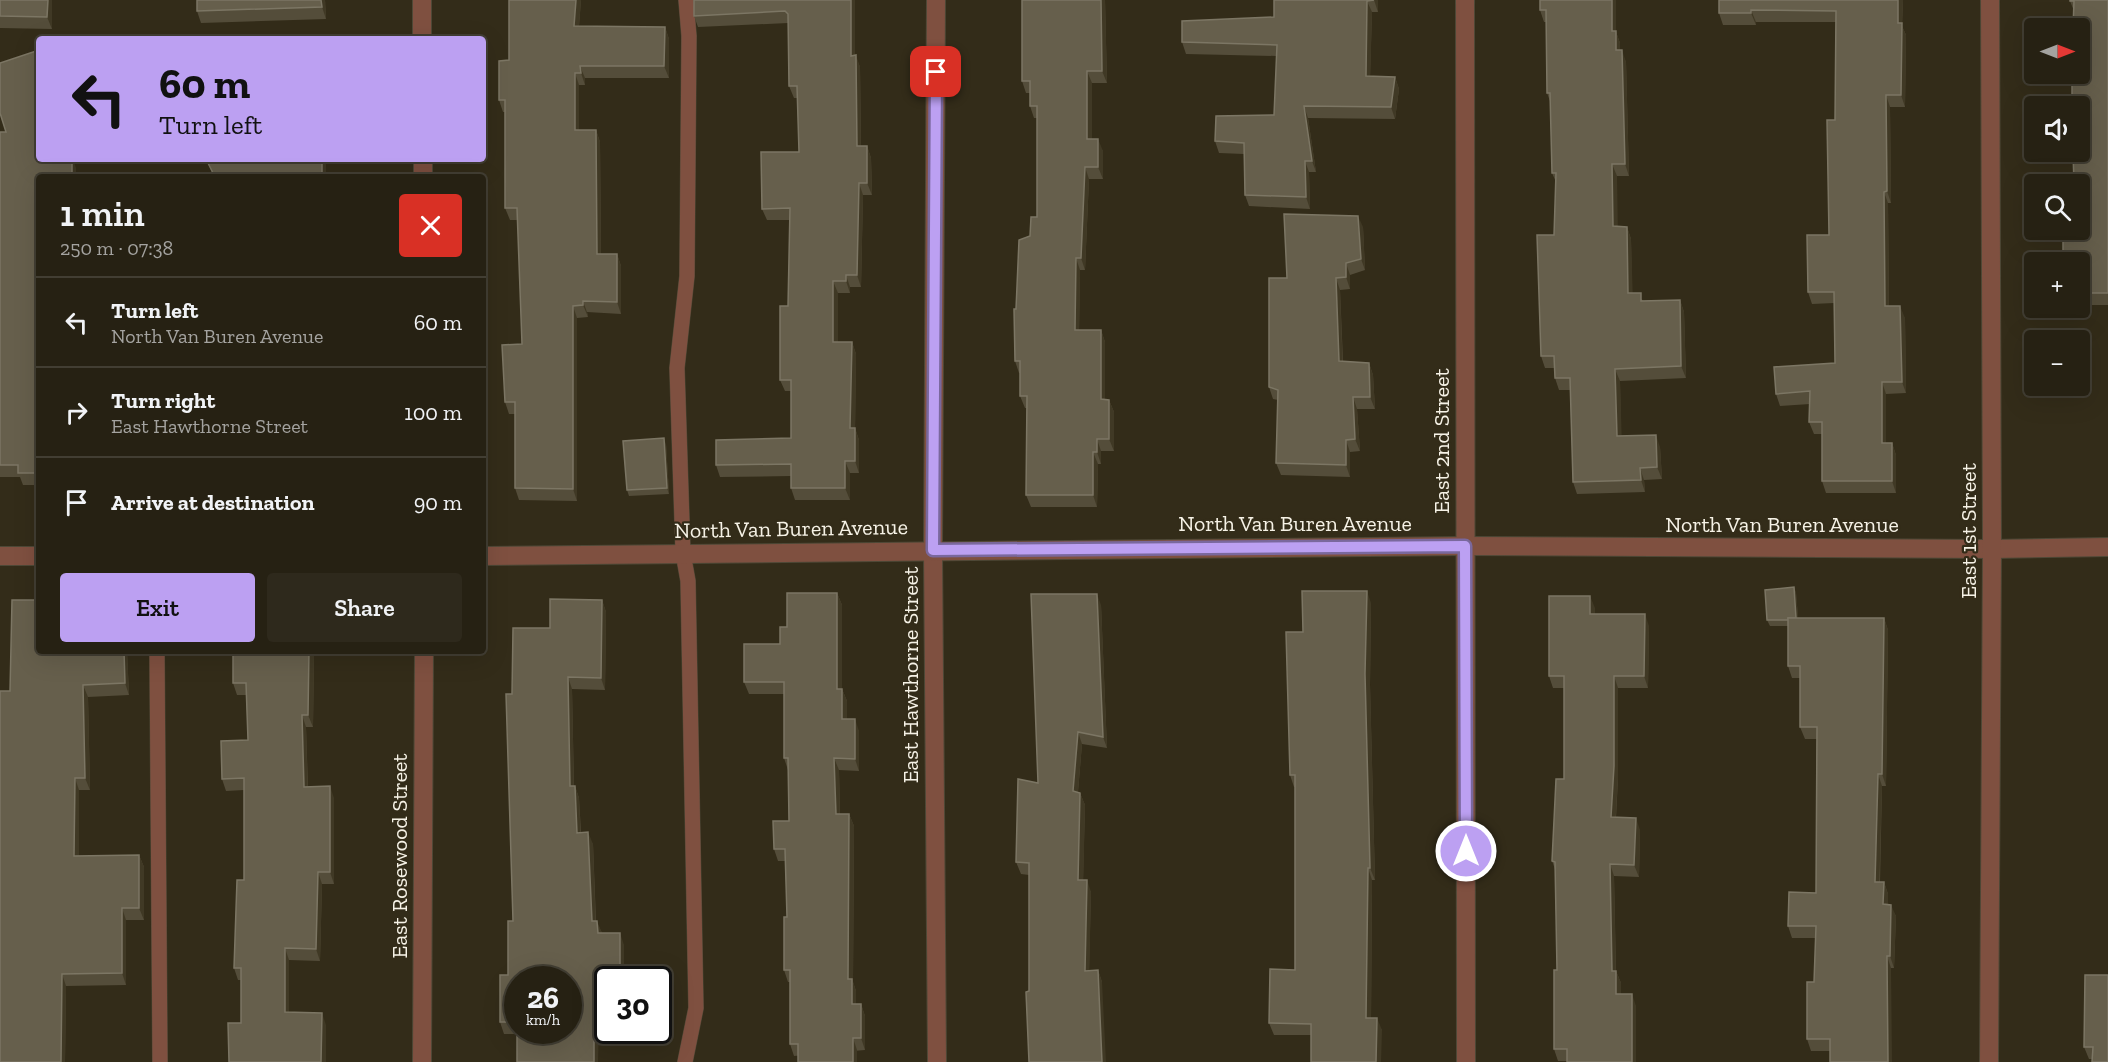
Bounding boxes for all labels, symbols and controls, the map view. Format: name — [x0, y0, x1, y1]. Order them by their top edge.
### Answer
north arrow — [2024, 18, 2090, 84]
map controls — [2024, 18, 2090, 396]
pin — [910, 46, 961, 97]
icon: arrive — [919, 55, 952, 88]
text: 60 m — [159, 58, 250, 109]
icon: left — [60, 60, 138, 138]
button: sound — [2024, 96, 2090, 162]
text: Turn left — [159, 109, 262, 141]
button: search — [2024, 174, 2090, 240]
text: 1 min — [60, 192, 145, 235]
button: close — [399, 194, 462, 257]
text: 250 m · 07:38 — [60, 236, 173, 260]
button: + — [2024, 252, 2090, 318]
text: Turn left — [111, 297, 198, 324]
icon: left — [60, 306, 93, 339]
text: 60 m — [414, 309, 462, 336]
text: North Van Buren Avenue — [111, 324, 323, 348]
button: − — [2024, 330, 2090, 396]
street label: East 2nd Street — [1428, 368, 1455, 514]
text: Turn right — [111, 387, 215, 414]
icon: right — [60, 396, 93, 429]
text: 100 m — [404, 399, 462, 426]
text: East Hawthorne Street — [111, 414, 308, 438]
street label: East 1st Street — [1955, 462, 1982, 599]
icon: arrive — [60, 486, 93, 519]
text: Arrive at destination — [111, 489, 314, 516]
text: 90 m — [414, 489, 462, 516]
street label: North Van Buren Avenue — [1178, 510, 1412, 537]
street label: North Van Buren Avenue — [1665, 511, 1899, 538]
street label: North Van Buren Avenue — [674, 513, 908, 544]
street label: East Hawthorne Street — [897, 566, 924, 783]
button: Exit — [60, 573, 255, 642]
button: Share — [267, 573, 462, 642]
street label: East Rosewood Street — [386, 753, 413, 958]
position arrow — [1434, 819, 1498, 883]
speed limit sign: 30 — [594, 966, 672, 1044]
text: 26 — [527, 980, 559, 1016]
text: km/h — [526, 1011, 560, 1029]

